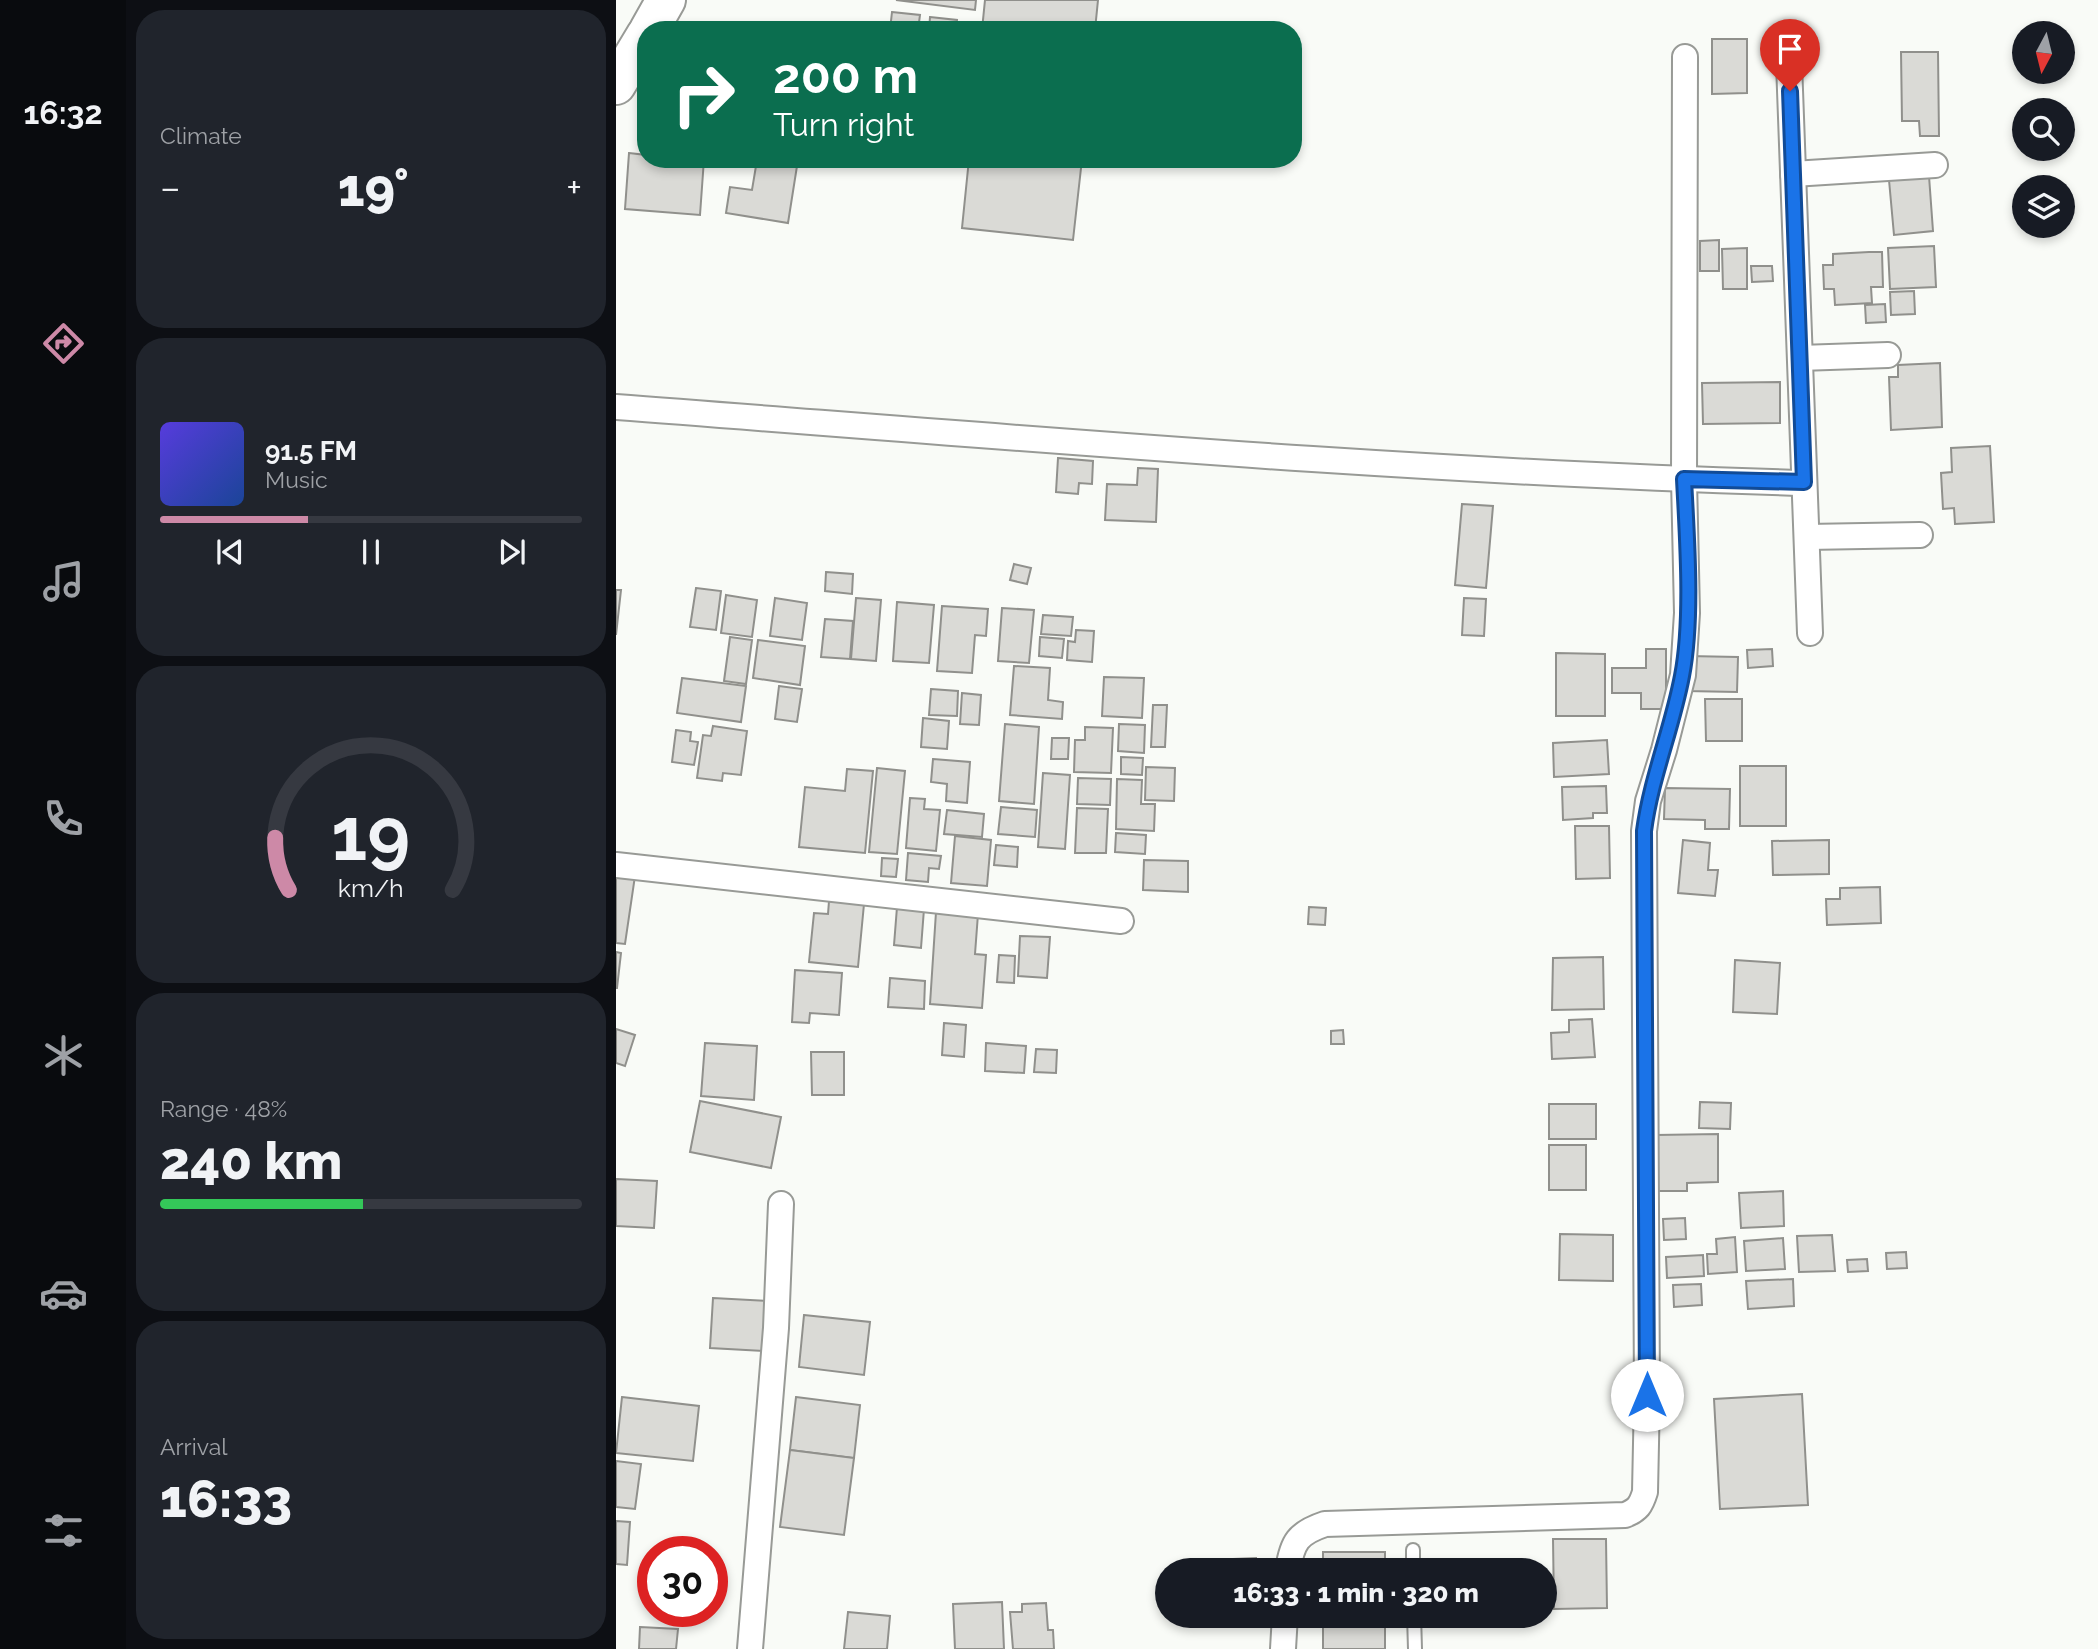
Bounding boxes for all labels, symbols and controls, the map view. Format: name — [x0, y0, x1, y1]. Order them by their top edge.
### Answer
pin — [1760, 19, 1820, 91]
north arrow — [2012, 21, 2076, 84]
map controls — [2012, 21, 2075, 238]
icon: arrive — [1771, 30, 1809, 68]
text: 200 m — [773, 47, 918, 104]
icon: right — [658, 49, 749, 140]
text: 16:32 — [23, 94, 103, 131]
button: search — [2012, 98, 2075, 161]
text: Turn right — [773, 106, 914, 143]
text: Climate — [160, 122, 242, 149]
text: 19° — [338, 157, 409, 218]
text: − — [160, 165, 180, 210]
text: + — [566, 165, 582, 210]
button: layers — [2012, 175, 2075, 238]
icon: directions — [39, 319, 88, 368]
text: 91.5 FM — [265, 436, 357, 466]
text: Music — [265, 466, 328, 493]
icon: previous — [211, 533, 249, 571]
icon: pause — [352, 533, 390, 571]
icon: next — [493, 533, 531, 571]
icon: music — [39, 557, 88, 606]
text: 19 — [332, 793, 410, 878]
icon: phone — [39, 794, 88, 843]
text: km/h — [338, 873, 404, 903]
icon: climate — [39, 1031, 88, 1080]
text: Range · 48% — [160, 1095, 287, 1122]
text: 240 km — [160, 1130, 342, 1191]
icon: car — [39, 1269, 88, 1318]
position arrow — [1610, 1358, 1684, 1432]
text: Arrival — [160, 1433, 227, 1460]
text: 16:33 — [160, 1468, 292, 1529]
icon: filters — [39, 1506, 88, 1555]
speed limit sign: 30 — [637, 1536, 728, 1627]
text: 16:33 · 1 min · 320 m — [1233, 1578, 1479, 1608]

